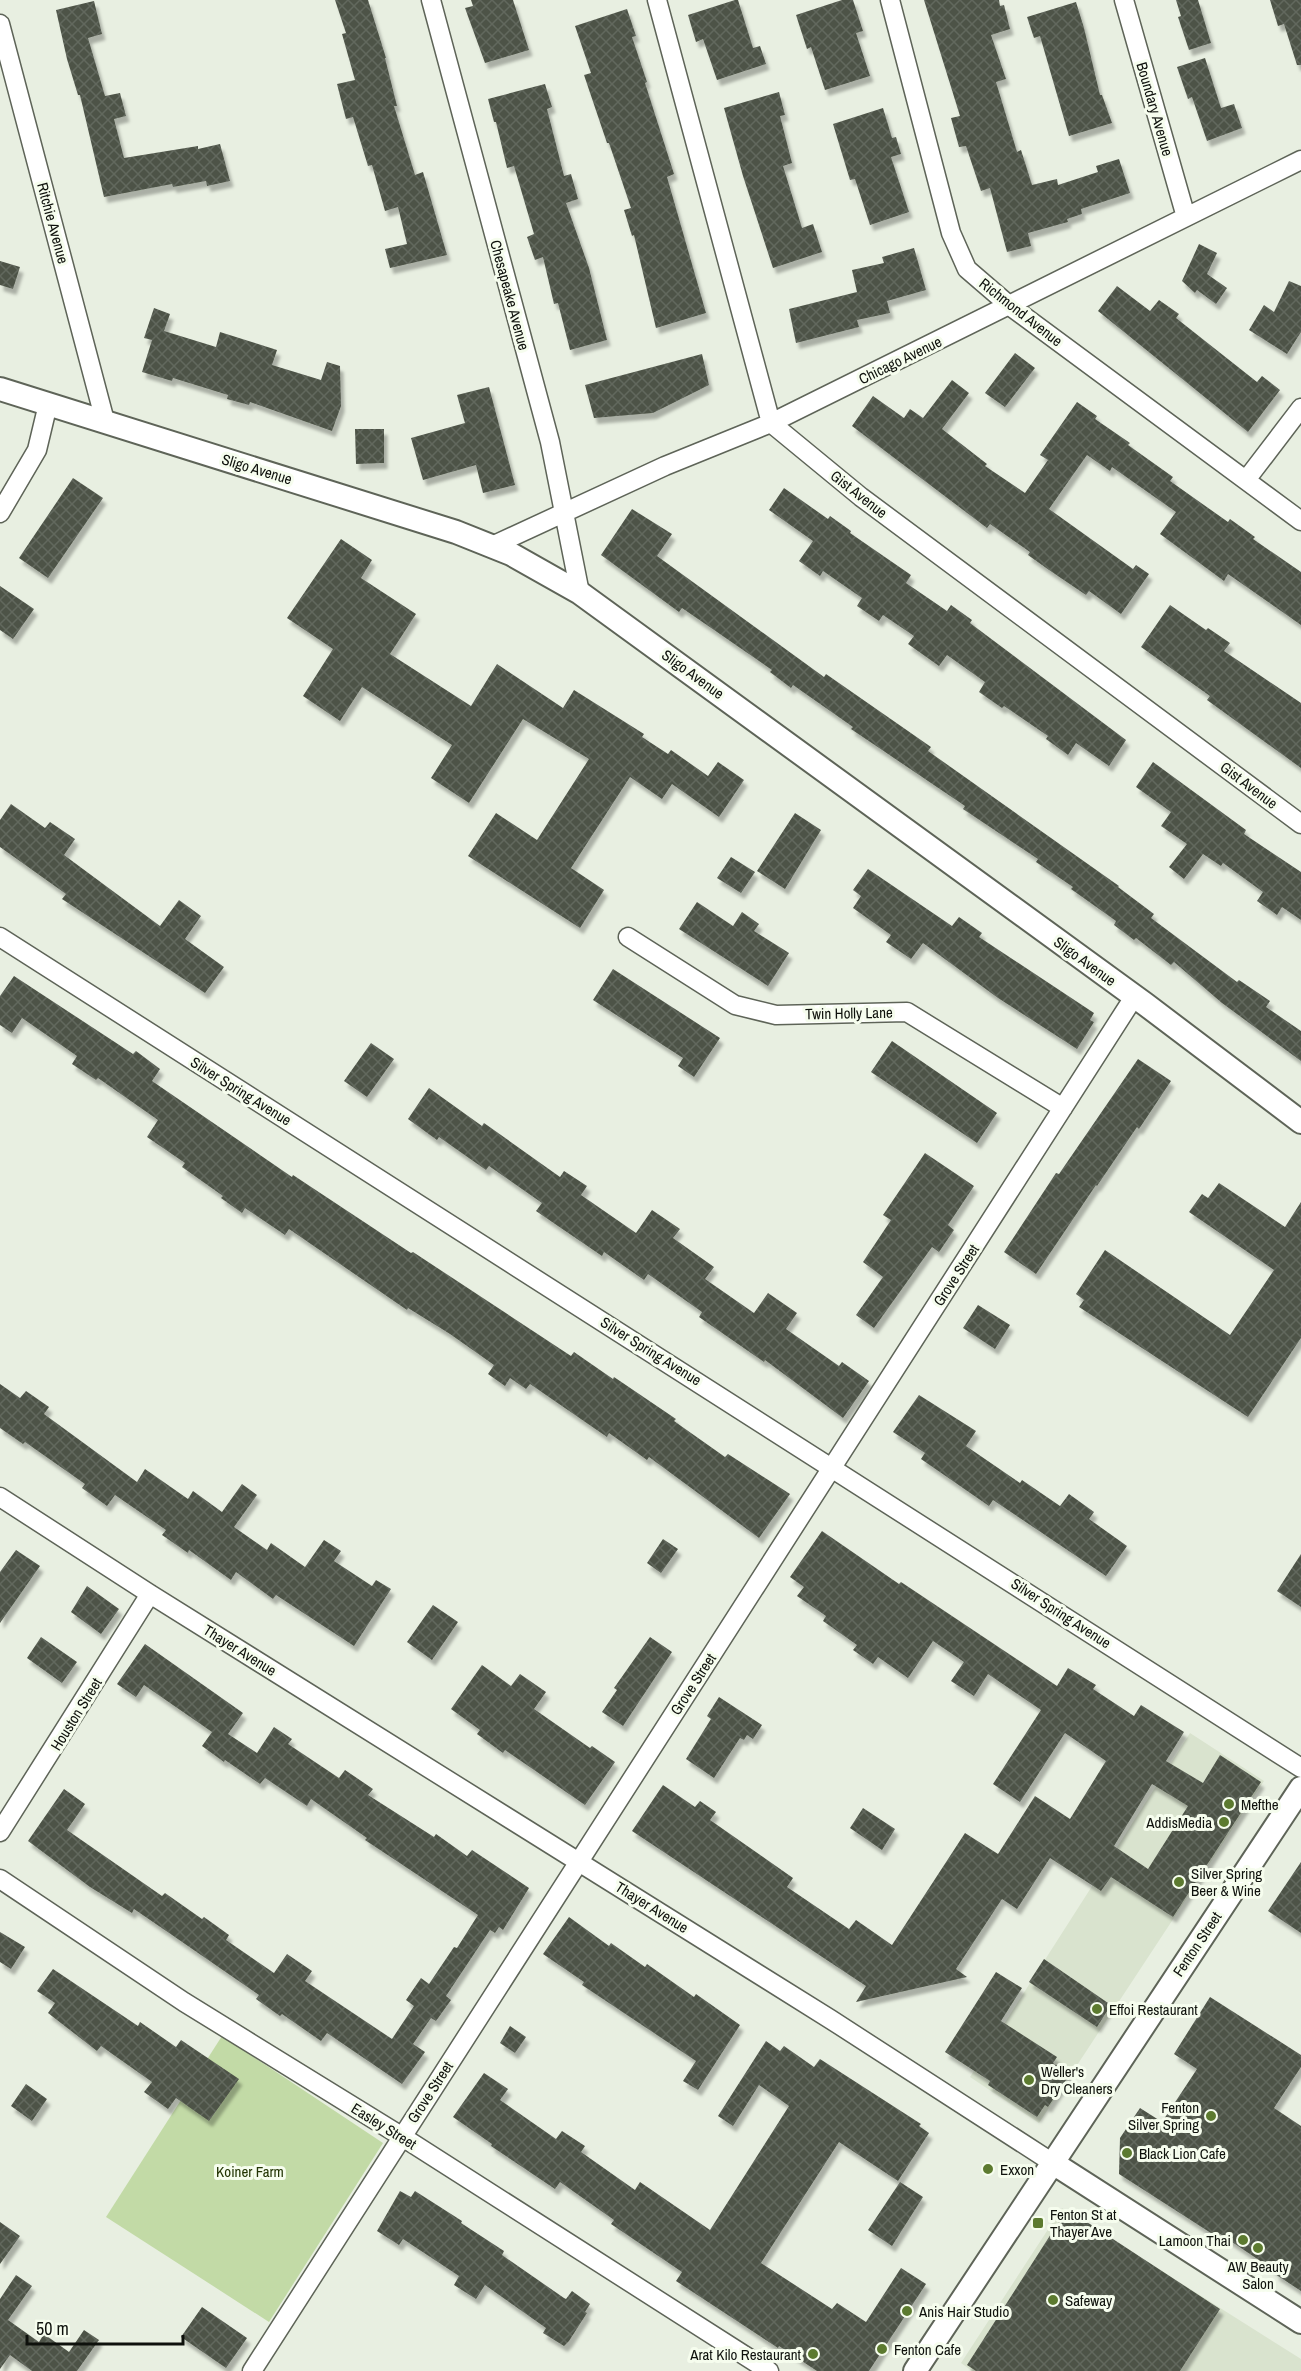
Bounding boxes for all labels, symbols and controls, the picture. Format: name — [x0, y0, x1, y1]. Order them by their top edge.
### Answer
street label: Boundary Avenue — [1132, 60, 1178, 159]
street label: Ritchie Avenue — [32, 180, 74, 266]
street label: Chesapeake Avenue — [485, 238, 535, 353]
street label: Richmond Avenue — [975, 273, 1067, 351]
street label: Chicago Avenue — [855, 331, 945, 389]
street label: Sligo Avenue — [219, 448, 295, 490]
street label: Gist Avenue — [826, 465, 892, 523]
street label: Sligo Avenue — [658, 644, 729, 704]
street label: Gist Avenue — [1216, 757, 1282, 814]
street label: Sligo Avenue — [1050, 931, 1121, 991]
street label: Twin Holly Lane — [805, 1002, 893, 1024]
street label: Silver Spring Avenue — [187, 1052, 296, 1131]
street label: Grove Street — [928, 1240, 984, 1310]
street label: Silver Spring Avenue — [597, 1312, 706, 1391]
street label: Silver Spring Avenue — [1007, 1573, 1115, 1653]
street label: Thayer Avenue — [199, 1619, 281, 1681]
street label: Grove Street — [665, 1649, 721, 1719]
street label: Houston Street — [45, 1673, 107, 1754]
place label: Mefthe — [1241, 1794, 1279, 1815]
marker: Mefthe — [1222, 1797, 1236, 1811]
place label: AddisMedia — [1145, 1812, 1212, 1833]
marker: AddisMedia — [1217, 1815, 1231, 1829]
place label: Silver Spring Beer & Wine — [1191, 1863, 1262, 1901]
marker: Silver Spring Beer & Wine — [1172, 1875, 1186, 1889]
street label: Thayer Avenue — [611, 1876, 693, 1938]
street label: Fenton Street — [1168, 1907, 1227, 1981]
place label: Effoi Restaurant — [1109, 1999, 1198, 2020]
marker: Effoi Restaurant — [1090, 2002, 1104, 2016]
street label: Grove Street — [402, 2057, 458, 2127]
place label: Weller's Dry Cleaners — [1041, 2061, 1113, 2099]
marker: Weller's Dry Cleaners — [1022, 2073, 1036, 2087]
place label: Fenton Silver Spring — [1128, 2097, 1199, 2135]
street label: Easley Street — [347, 2098, 421, 2155]
marker: Fenton Silver Spring — [1204, 2109, 1218, 2123]
place label: Black Lion Cafe — [1139, 2143, 1226, 2164]
marker: Black Lion Cafe — [1120, 2146, 1134, 2160]
place label: Exxon — [1000, 2159, 1034, 2180]
park label: Koiner Farm — [216, 2161, 284, 2182]
marker: Exxon — [981, 2162, 995, 2176]
place label: Fenton St at Thayer Ave — [1050, 2204, 1117, 2242]
marker: Fenton St at Thayer Ave — [1031, 2216, 1045, 2230]
place label: Lamoon Thai — [1159, 2230, 1231, 2251]
marker: Lamoon Thai — [1236, 2233, 1250, 2247]
marker: AW Beauty Salon — [1251, 2241, 1265, 2255]
place label: AW Beauty Salon — [1226, 2256, 1289, 2294]
place label: Safeway — [1065, 2290, 1113, 2311]
marker: Safeway — [1046, 2293, 1060, 2307]
place label: Anis Hair Studio — [918, 2301, 1009, 2322]
marker: Anis Hair Studio — [900, 2304, 914, 2318]
scale bar — [27, 2308, 183, 2346]
text: 50 m — [36, 2316, 69, 2341]
place label: Fenton Cafe — [894, 2339, 961, 2360]
marker: Fenton Cafe — [875, 2342, 889, 2356]
place label: Arat Kilo Restaurant — [689, 2344, 802, 2365]
marker: Arat Kilo Restaurant — [806, 2347, 820, 2361]

